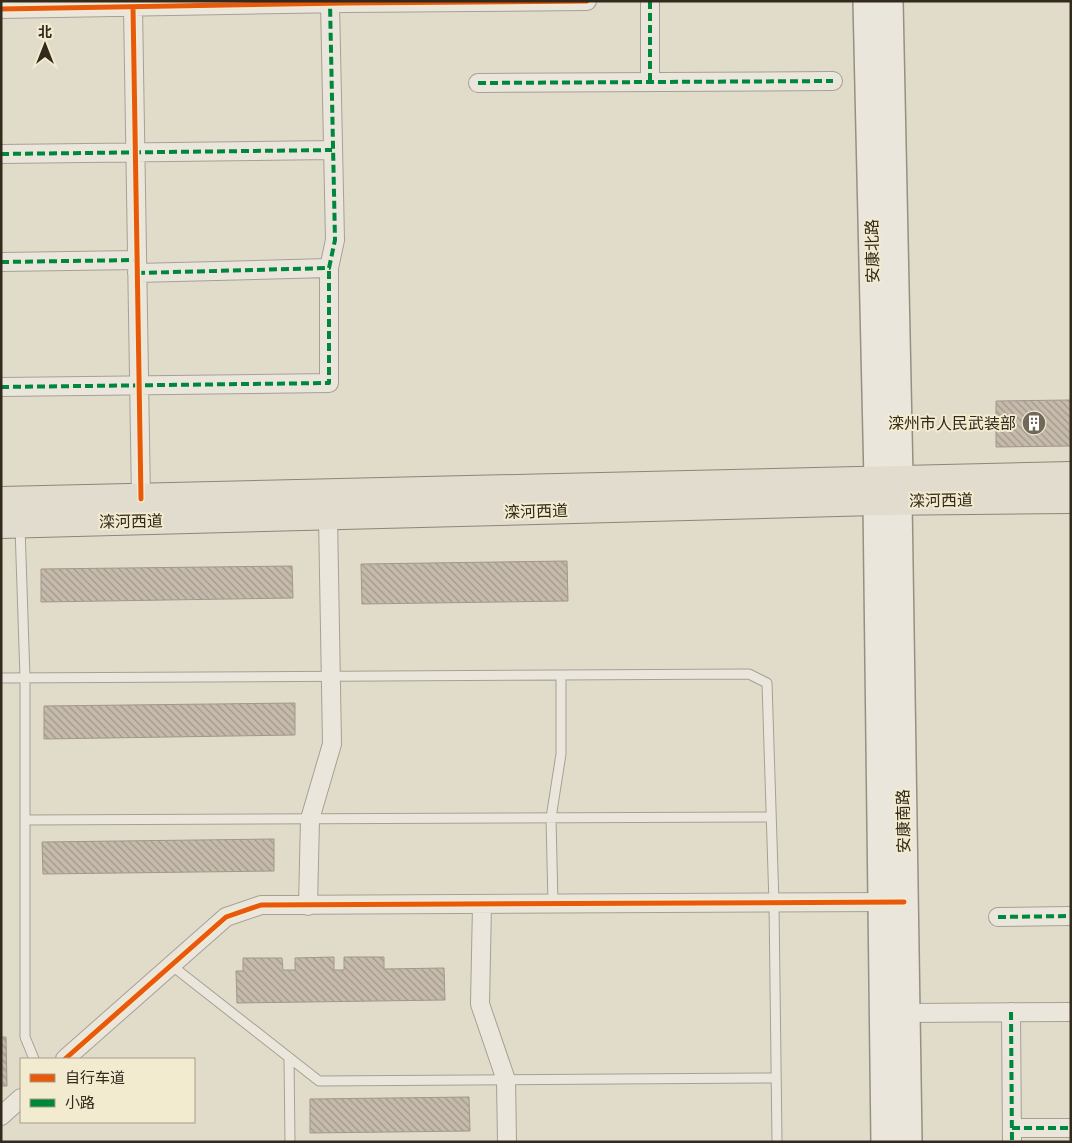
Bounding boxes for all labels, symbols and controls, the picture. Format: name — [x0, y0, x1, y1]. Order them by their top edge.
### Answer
north arrow — [20, 20, 70, 70]
text: 北 — [38, 23, 52, 41]
street label: 安康北路 — [861, 219, 883, 283]
building icon: 滦州市人民武装部 — [1021, 410, 1047, 436]
place label: 滦州市人民武装部 — [888, 413, 1016, 433]
street label: 滦河西道 — [909, 489, 973, 511]
street label: 滦河西道 — [504, 500, 568, 522]
street label: 滦河西道 — [99, 510, 163, 532]
street label: 安康南路 — [892, 789, 914, 853]
legend — [20, 1058, 195, 1123]
text: 自行车道 — [65, 1068, 125, 1087]
text: 小路 — [65, 1093, 95, 1112]

